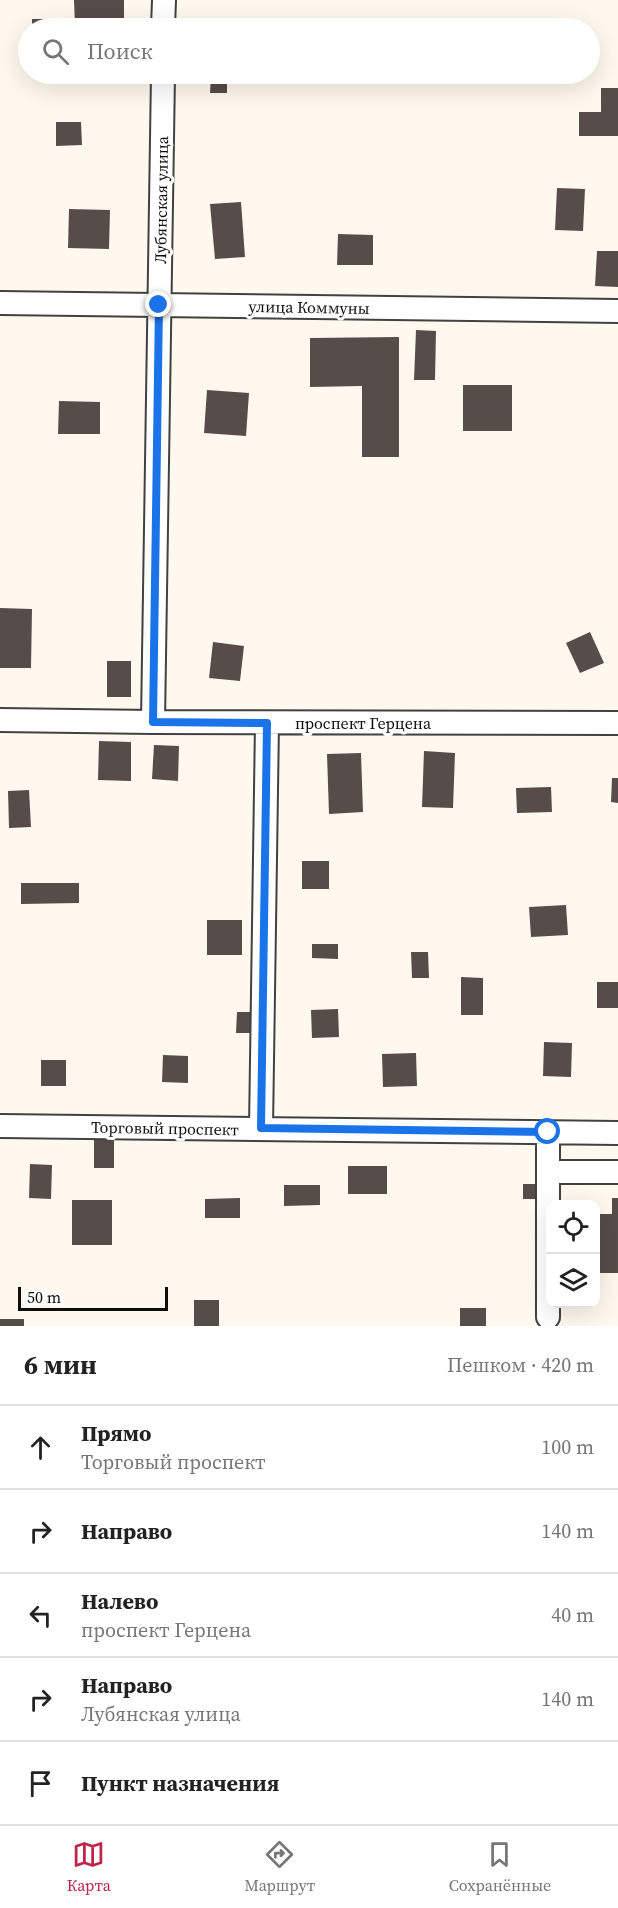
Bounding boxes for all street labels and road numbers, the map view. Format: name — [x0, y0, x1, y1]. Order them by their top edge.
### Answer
street label: Лубянская улица — [149, 135, 173, 264]
street label: улица Коммуны — [248, 295, 370, 319]
street label: проспект Герцена — [295, 712, 432, 734]
street label: Торговый проспект — [91, 1116, 240, 1140]

